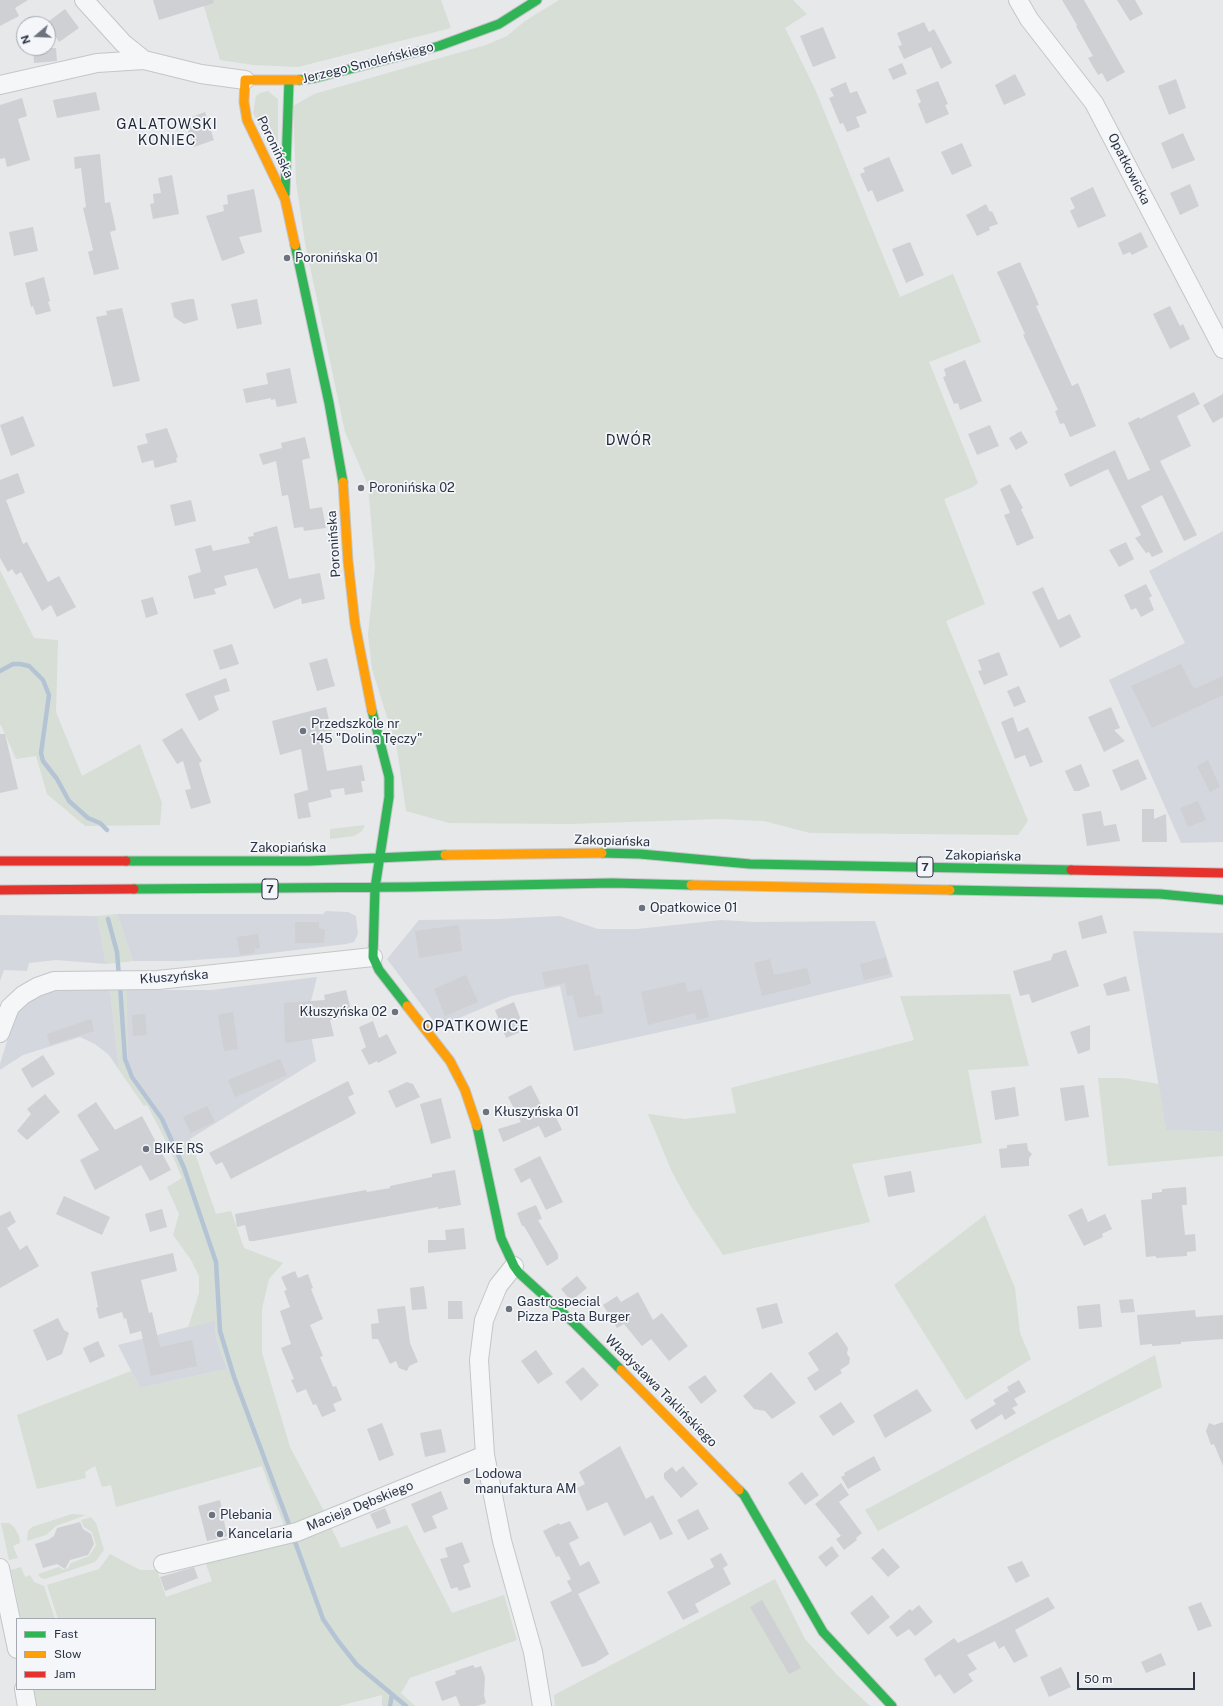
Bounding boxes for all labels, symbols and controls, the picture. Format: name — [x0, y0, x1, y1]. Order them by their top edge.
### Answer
north arrow — [16, 16, 56, 56]
text: N — [19, 34, 33, 46]
street label: Jerzego Smoleńskiego — [301, 39, 435, 87]
street label: Poronińska — [253, 113, 297, 181]
district label: GALATOWSKI KONIEC — [116, 117, 218, 150]
street label: Opatkowicka — [1104, 131, 1154, 207]
place label: Poronińska 01 — [295, 250, 378, 266]
marker: Poronińska 01 — [282, 253, 292, 263]
district label: DWÓR — [606, 433, 652, 449]
place label: Poronińska 02 — [369, 480, 455, 496]
marker: Poronińska 02 — [356, 483, 366, 493]
street label: Poronińska — [324, 510, 344, 578]
place label: Przedszkole nr 145 "Dolina Tęczy" — [311, 716, 423, 747]
marker: Przedszkole nr 145 "Dolina Tęczy" — [298, 726, 308, 736]
street label: Zakopiańska — [574, 832, 650, 850]
street label: Zakopiańska — [250, 840, 326, 856]
street label: Zakopiańska — [945, 848, 1021, 864]
road number: 7 — [917, 857, 933, 877]
road number: 7 — [262, 879, 278, 899]
place label: Opatkowice 01 — [650, 900, 737, 916]
marker: Opatkowice 01 — [637, 903, 647, 913]
street label: Kłuszyńska — [139, 967, 209, 987]
place label: Kłuszyńska 02 — [299, 1004, 387, 1020]
marker: Kłuszyńska 02 — [390, 1007, 400, 1017]
district label: OPATKOWICE — [422, 1017, 530, 1035]
place label: Kłuszyńska 01 — [494, 1104, 579, 1120]
marker: Kłuszyńska 01 — [481, 1107, 491, 1117]
place label: BIKE RS — [154, 1141, 204, 1157]
marker: BIKE RS — [141, 1144, 151, 1154]
place label: Gastrospecial Pizza Pasta Burger — [517, 1294, 630, 1325]
marker: Gastrospecial Pizza Pasta Burger — [504, 1304, 514, 1314]
street label: Władysława Taklińskiego — [602, 1332, 720, 1450]
place label: Lodowa manufaktura AM — [475, 1466, 577, 1497]
marker: Lodowa manufaktura AM — [462, 1476, 472, 1486]
street label: Macieja Dębskiego — [304, 1477, 416, 1535]
place label: Plebania — [220, 1507, 272, 1523]
marker: Plebania — [207, 1510, 217, 1520]
place label: Kancelaria — [228, 1526, 292, 1542]
marker: Kancelaria — [215, 1529, 225, 1539]
legend — [16, 1618, 156, 1690]
text: Fast — [54, 1627, 78, 1641]
text: Slow — [54, 1647, 81, 1661]
scale bar — [1079, 1664, 1197, 1690]
text: Jam — [54, 1667, 76, 1681]
text: 50 m — [1084, 1672, 1112, 1686]

